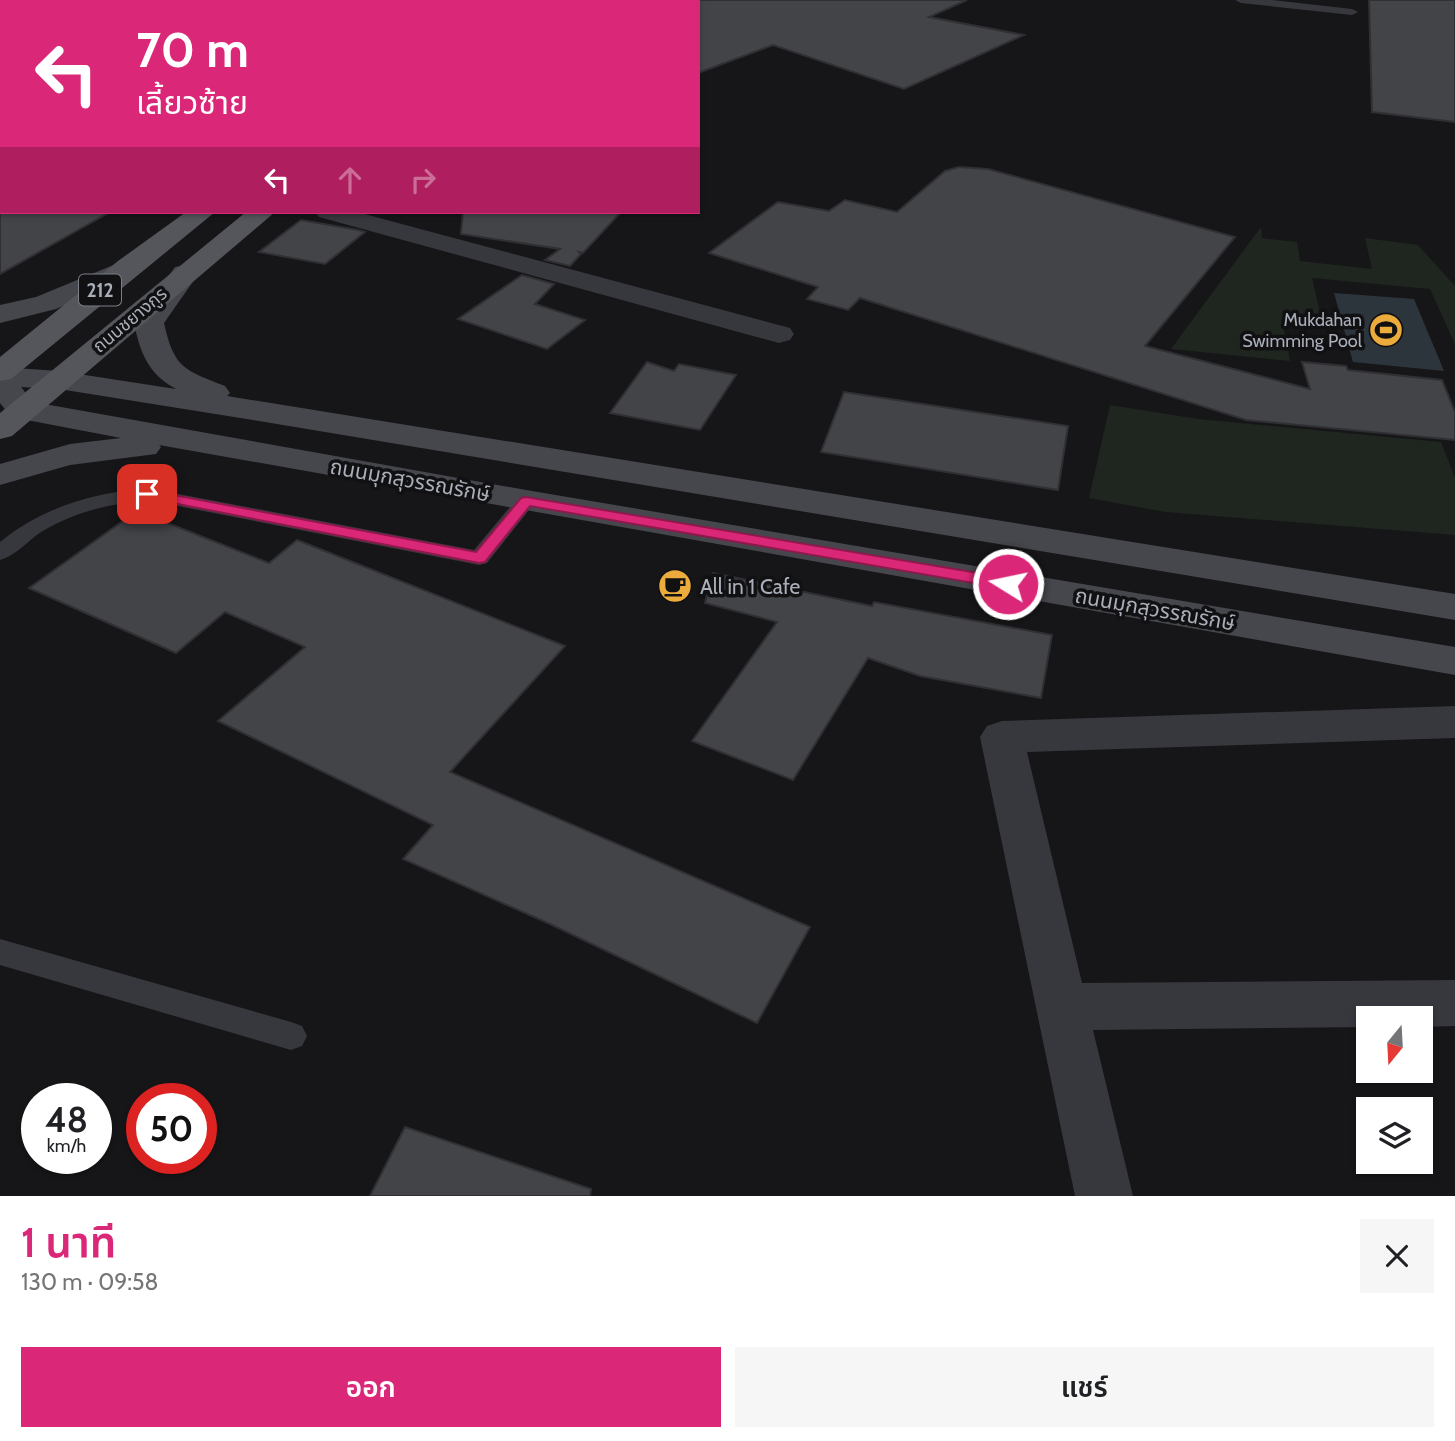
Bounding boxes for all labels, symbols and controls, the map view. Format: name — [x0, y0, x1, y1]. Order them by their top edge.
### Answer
text: 70 m — [136, 20, 249, 79]
icon: left — [21, 28, 112, 119]
text: เลี้ยวซ้าย — [136, 83, 248, 122]
icon: left — [258, 161, 296, 199]
icon: ahead — [331, 161, 369, 199]
icon: right — [404, 161, 442, 199]
road number: 212 — [79, 274, 121, 306]
street label: ถนนชยางกูร — [88, 282, 172, 358]
place label: Mukdahan Swimming Pool — [1242, 309, 1363, 352]
sports icon: Mukdahan Swimming Pool — [1367, 311, 1405, 349]
street label: ถนนมุกสุวรรณรักษ์ — [328, 454, 492, 507]
pin — [117, 464, 177, 524]
icon: arrive — [128, 475, 166, 513]
position arrow — [971, 547, 1045, 621]
cafe icon: All in 1 Cafe — [656, 567, 694, 605]
place label: All in 1 Cafe — [700, 574, 801, 599]
street label: ถนนมุกสุวรรณรักษ์ — [1073, 583, 1237, 636]
north arrow — [1356, 1006, 1433, 1083]
map controls — [1356, 1006, 1433, 1174]
speed limit sign: 50 — [126, 1083, 217, 1174]
button: layers — [1356, 1097, 1433, 1174]
text: 48 — [45, 1098, 88, 1141]
text: km/h — [47, 1135, 86, 1157]
text: 1 นาที — [21, 1216, 116, 1268]
button: close — [1360, 1219, 1434, 1293]
text: 130 m · 09:58 — [21, 1268, 158, 1296]
button: ออก — [21, 1347, 721, 1427]
button: แชร์ — [735, 1347, 1434, 1427]

